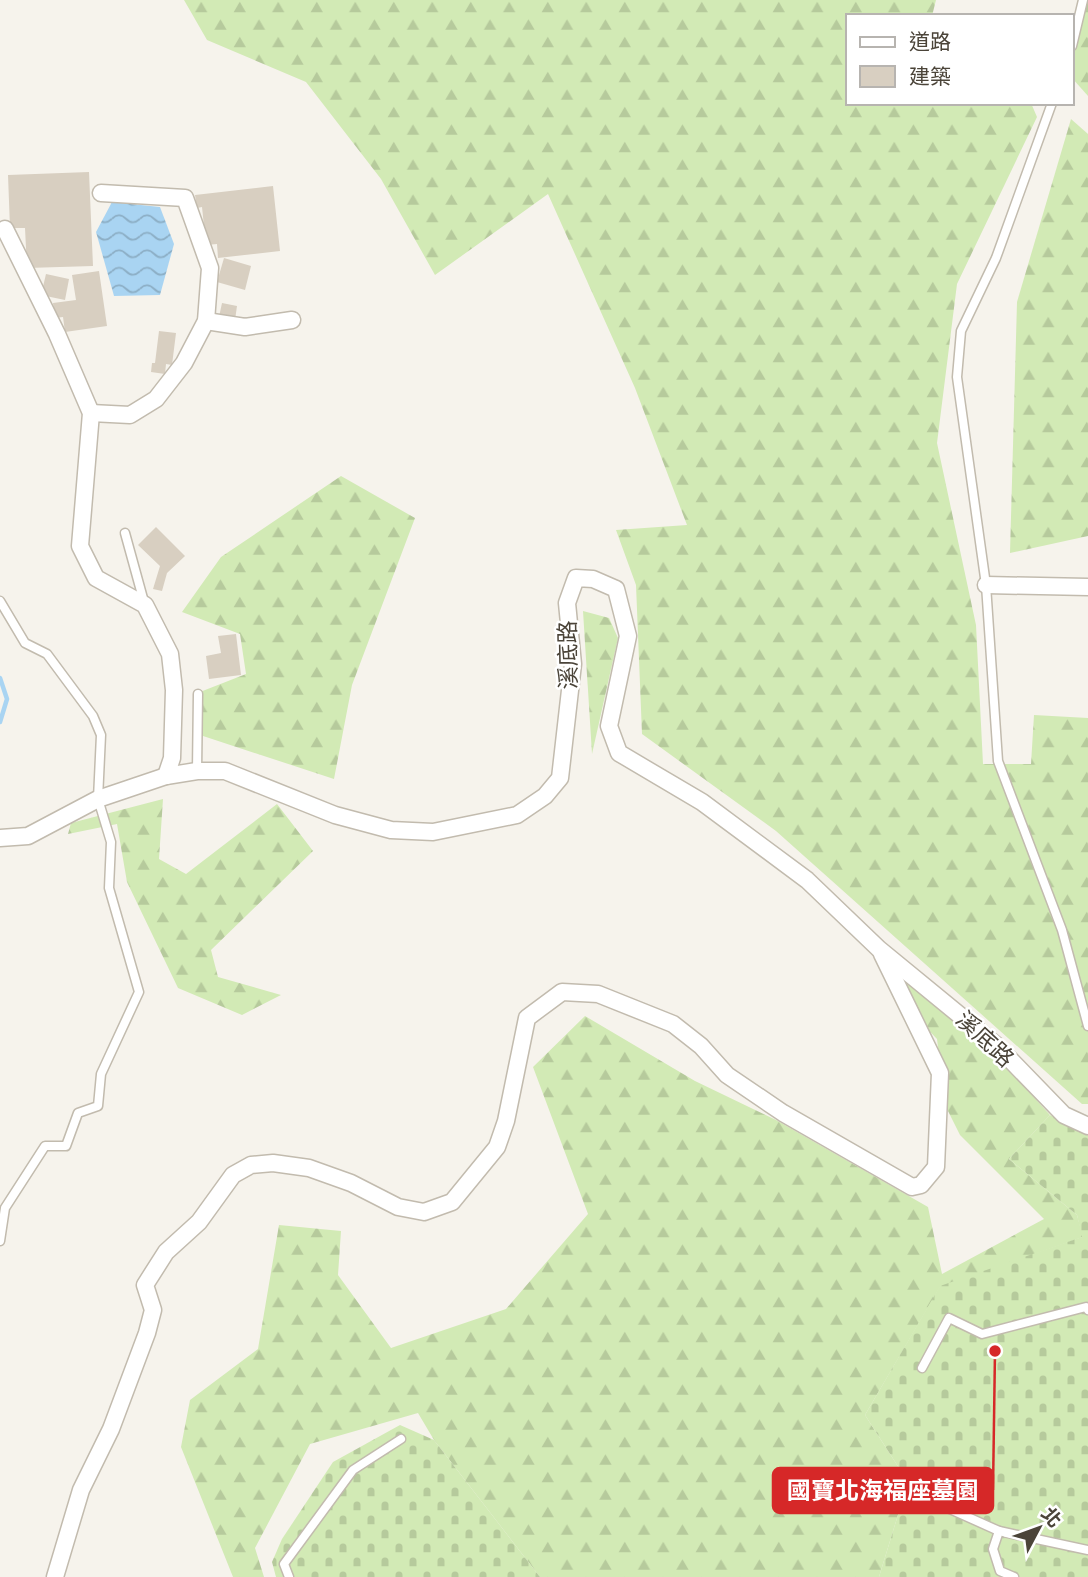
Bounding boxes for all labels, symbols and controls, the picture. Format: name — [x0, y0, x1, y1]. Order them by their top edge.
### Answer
legend — [846, 14, 1074, 105]
text: 道路 — [909, 27, 951, 55]
text: 建築 — [909, 62, 951, 90]
street label: 溪底路 — [551, 620, 583, 690]
street label: 溪底路 — [950, 1004, 1021, 1073]
callout: 國寶北海福座墓園 — [773, 1468, 993, 1513]
text: 國寶北海福座墓園 — [787, 1474, 979, 1506]
north arrow — [1004, 1493, 1074, 1563]
text: 北 — [1037, 1502, 1067, 1532]

